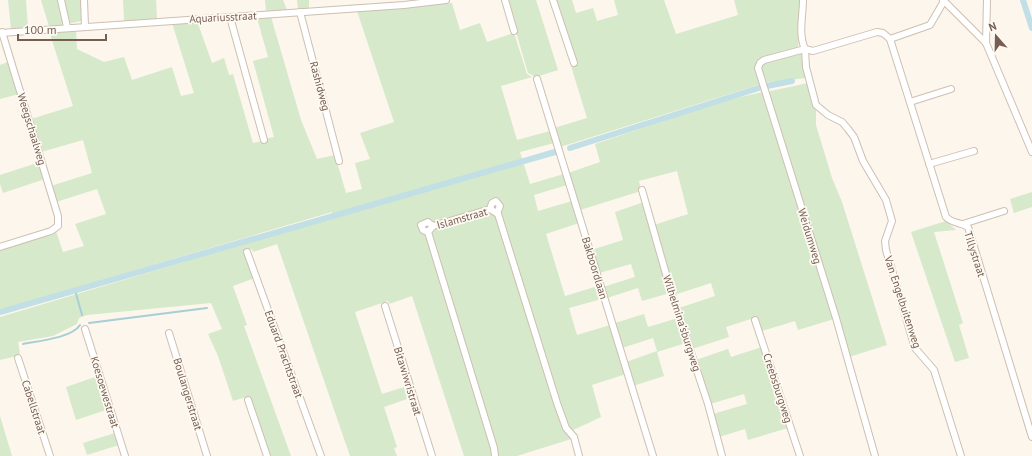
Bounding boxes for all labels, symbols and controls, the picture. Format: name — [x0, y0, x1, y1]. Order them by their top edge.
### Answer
street label: Aquariusstraat — [189, 8, 257, 26]
scale bar — [18, 16, 106, 42]
north arrow — [976, 16, 1016, 56]
text: N — [987, 19, 998, 34]
text: 100 m — [24, 22, 57, 37]
street label: Rashidweg — [307, 60, 333, 112]
street label: Weegschaalweg — [14, 91, 50, 167]
street label: Islamstraat — [435, 204, 489, 232]
street label: Weidumweg — [795, 207, 825, 266]
street label: Tillystraat — [961, 229, 989, 279]
street label: Bakboordlaan — [579, 235, 611, 301]
street label: Van Engelbuitenweg — [881, 253, 925, 350]
street label: Wilhelmina'sburgweg — [660, 273, 704, 373]
street label: Eduard Prachtstraat — [262, 308, 306, 400]
street label: Bitawiwristraat — [391, 345, 425, 417]
street label: Creebsburgweg — [760, 351, 796, 425]
street label: Koesoewestraat — [87, 355, 123, 430]
street label: Boulangerstraat — [170, 356, 206, 432]
street label: Cabellstraat — [19, 378, 49, 436]

